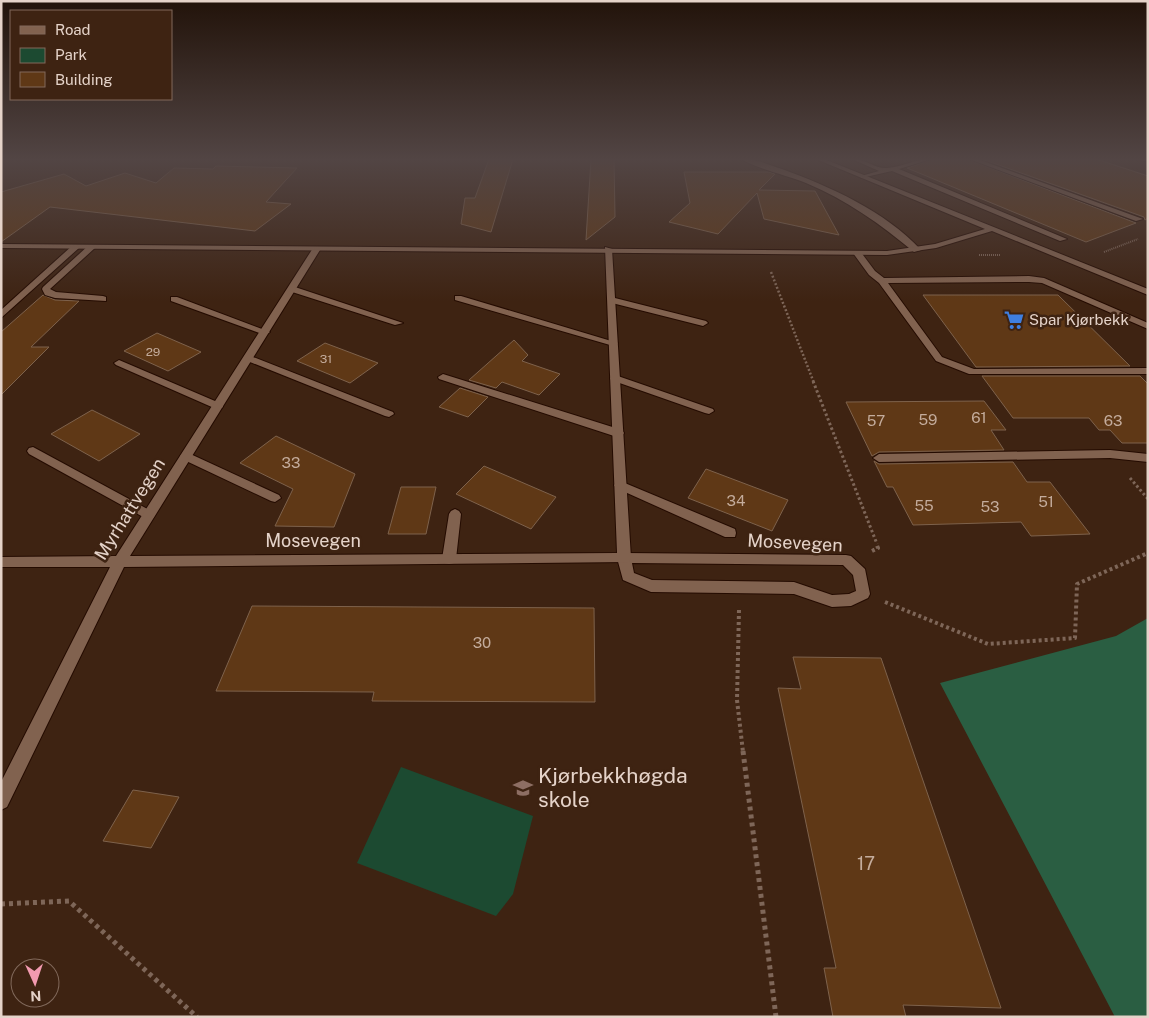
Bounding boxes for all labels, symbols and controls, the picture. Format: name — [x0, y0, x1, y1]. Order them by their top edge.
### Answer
legend — [10, 10, 172, 100]
text: Road — [55, 21, 91, 38]
text: Park — [55, 46, 87, 63]
text: Building — [55, 71, 113, 88]
supermarket icon: Spar Kjørbekk — [1003, 309, 1025, 331]
place label: Spar Kjørbekk — [1029, 311, 1129, 328]
house number: 29 — [146, 345, 160, 359]
house number: 31 — [320, 352, 332, 366]
house number: 61 — [971, 409, 987, 426]
house number: 59 — [919, 411, 937, 428]
house number: 57 — [867, 412, 885, 429]
house number: 63 — [1104, 412, 1122, 429]
street label: Myrhattvegen — [90, 454, 169, 564]
house number: 33 — [282, 454, 300, 471]
house number: 34 — [727, 492, 745, 509]
house number: 51 — [1038, 493, 1054, 510]
house number: 55 — [914, 497, 934, 514]
house number: 53 — [980, 498, 1000, 515]
street label: Mosevegen — [265, 530, 361, 551]
street label: Mosevegen — [747, 530, 843, 555]
house number: 30 — [473, 634, 491, 651]
place label: Kjørbekkhøgda skole — [538, 763, 688, 812]
school or university icon: Kjørbekkhøgda skole — [512, 777, 534, 799]
house number: 17 — [857, 853, 875, 874]
north arrow — [10, 958, 60, 1008]
text: N — [30, 988, 42, 1004]

